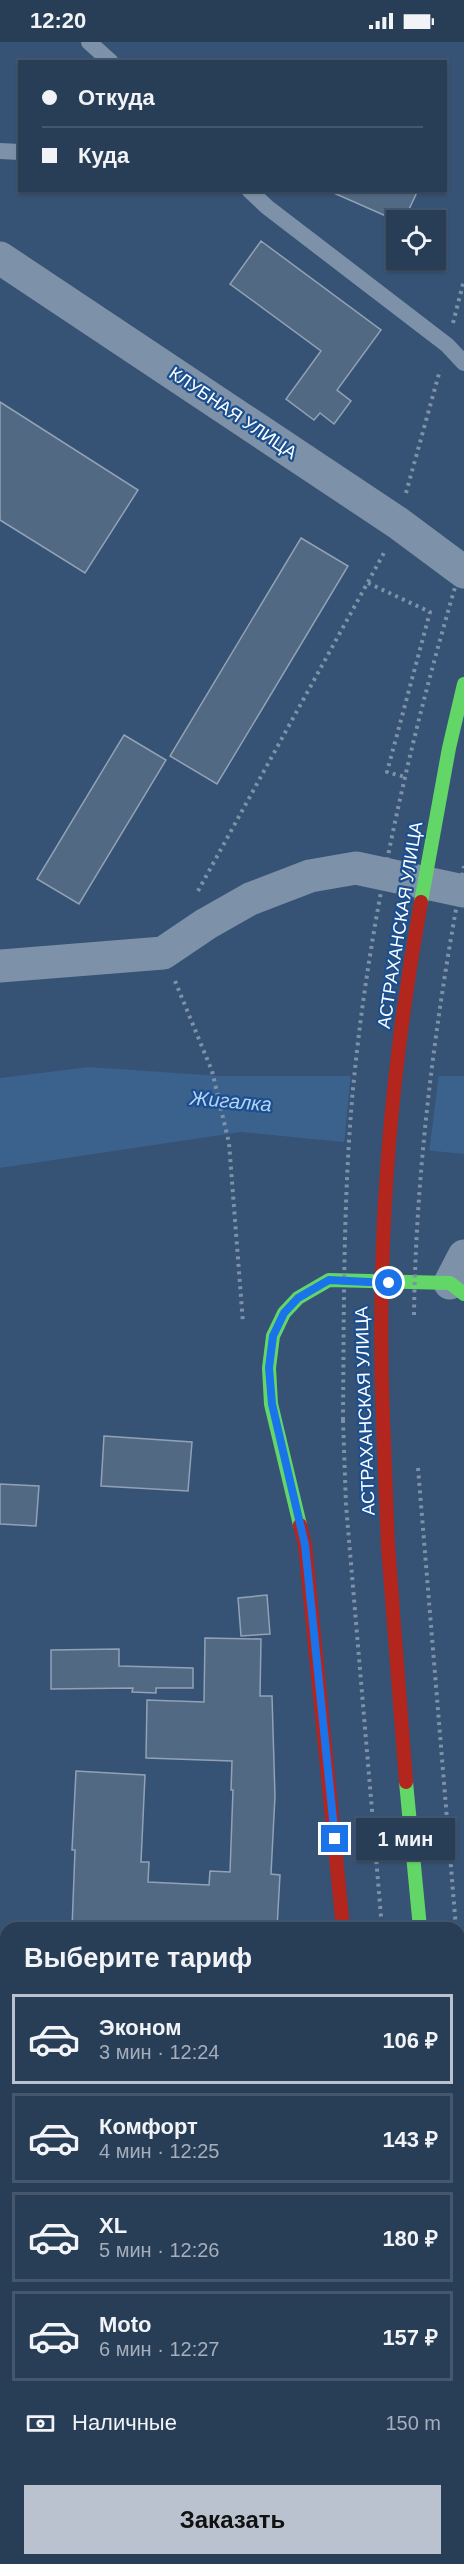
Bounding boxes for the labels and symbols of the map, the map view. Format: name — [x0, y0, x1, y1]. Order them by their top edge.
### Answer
street label: КЛУБНАЯ УЛИЦА — [165, 363, 301, 463]
street label: АСТРАХАНСКАЯ УЛИЦА — [374, 820, 426, 1030]
water label: Жигалка — [188, 1086, 273, 1116]
route start — [375, 1269, 402, 1296]
street label: АСТРАХАНСКАЯ УЛИЦА — [351, 1306, 379, 1516]
callout: 1 мин — [356, 1818, 455, 1860]
route end — [321, 1825, 348, 1852]

